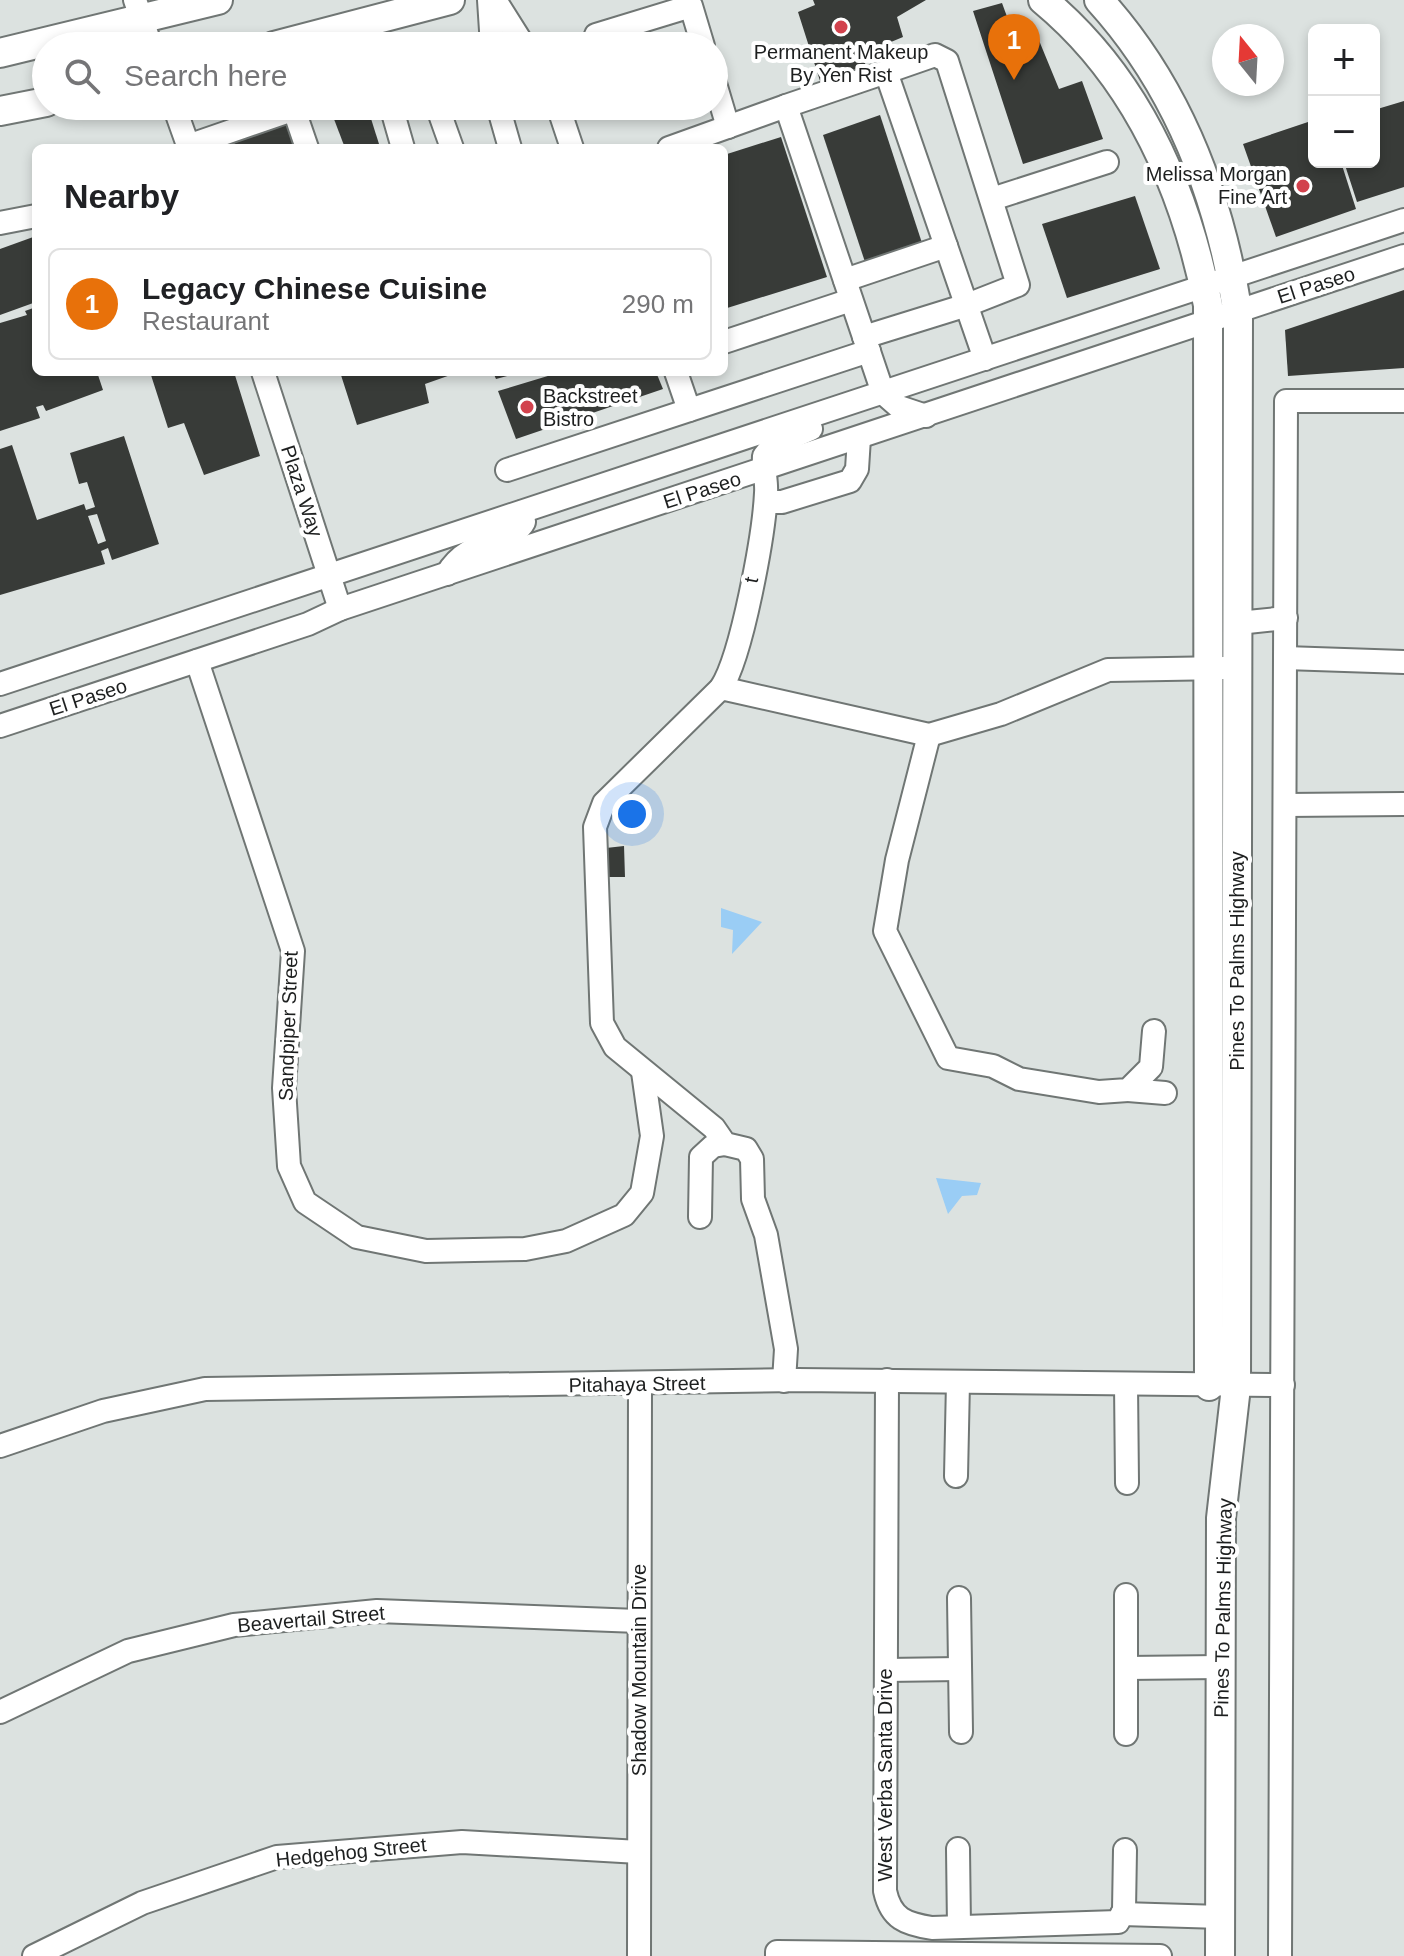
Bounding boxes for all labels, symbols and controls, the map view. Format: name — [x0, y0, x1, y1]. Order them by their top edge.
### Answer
pin: 1 — [988, 14, 1040, 80]
marker: Permanent Makeup By Yen Rist — [832, 18, 850, 36]
north arrow — [1212, 24, 1284, 96]
map controls — [1308, 24, 1380, 168]
button: + — [1308, 24, 1380, 96]
search box — [32, 32, 728, 120]
place label: Permanent Makeup By Yen Rist — [754, 41, 928, 86]
icon: search — [60, 54, 104, 98]
text: Search here — [124, 59, 287, 92]
button: − — [1308, 96, 1380, 168]
place label: Melissa Morgan Fine Art — [1146, 163, 1287, 208]
text: Nearby — [64, 177, 179, 215]
marker: Melissa Morgan Fine Art — [1294, 177, 1312, 195]
street label: El Paseo — [1275, 262, 1357, 308]
text: Legacy Chinese Cuisine — [142, 272, 487, 305]
text: 1 — [85, 289, 99, 319]
text: 290 m — [622, 289, 694, 319]
text: Restaurant — [142, 306, 269, 336]
place label: Backstreet Bistro — [543, 385, 638, 430]
marker: Backstreet Bistro — [518, 398, 536, 416]
street label: Plaza Way — [277, 442, 327, 540]
street label: El Paseo — [661, 467, 743, 513]
street label: t — [740, 575, 762, 585]
street label: El Paseo — [47, 674, 129, 720]
your location — [612, 794, 652, 834]
street label: Pines To Palms Highway — [1226, 851, 1248, 1071]
street label: Sandpiper Street — [274, 950, 302, 1101]
street label: Pitahaya Street — [568, 1372, 706, 1396]
street label: Pines To Palms Highway — [1210, 1498, 1236, 1718]
street label: Shadow Mountain Drive — [628, 1564, 650, 1776]
street label: Beavertail Street — [236, 1602, 386, 1636]
street label: West Verba Santa Drive — [874, 1668, 896, 1882]
street label: Hedgehog Street — [275, 1833, 428, 1871]

